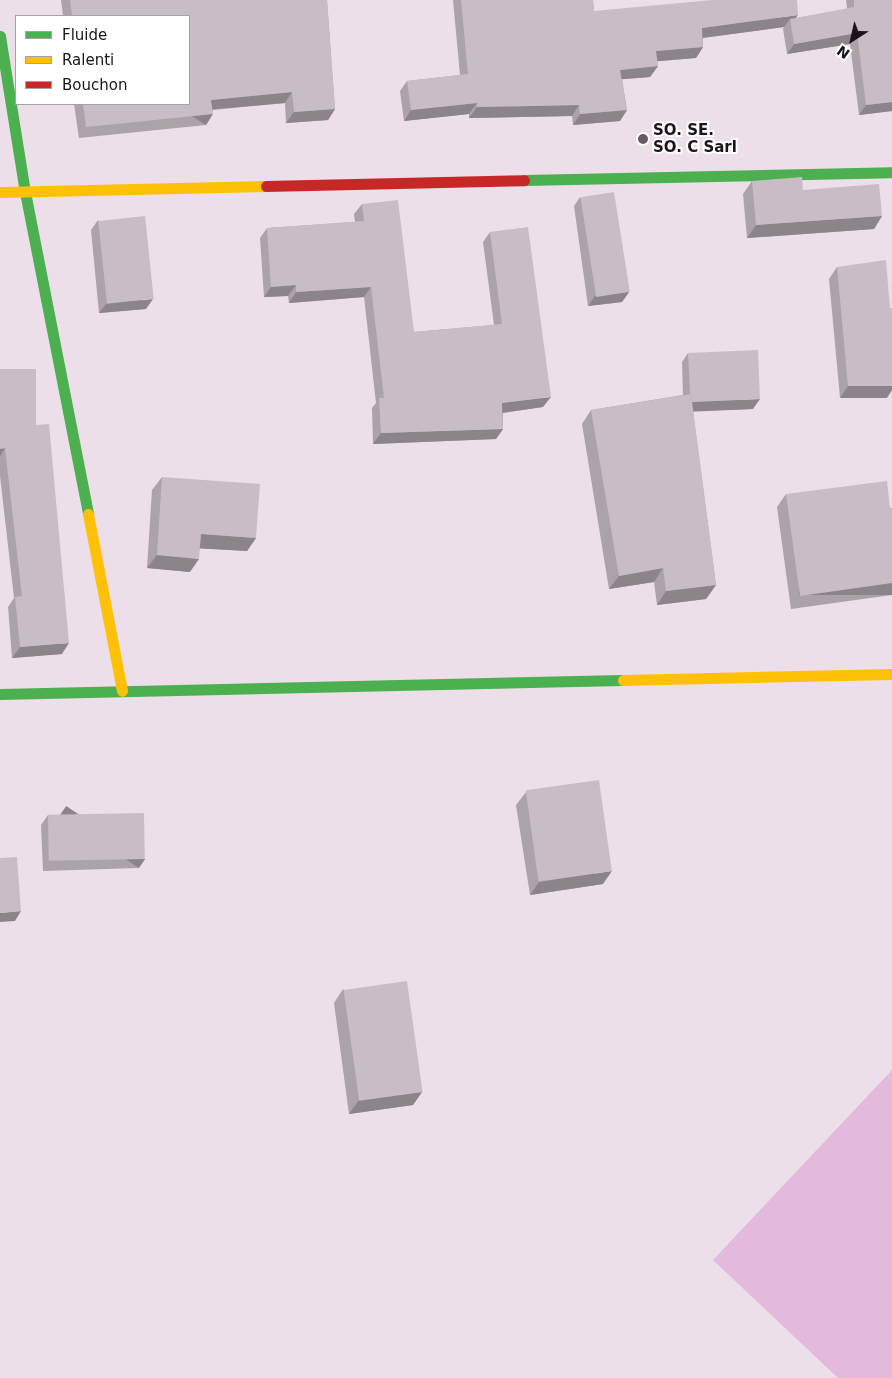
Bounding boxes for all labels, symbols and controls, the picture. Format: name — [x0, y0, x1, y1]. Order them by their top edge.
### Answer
legend — [15, 15, 190, 105]
north arrow — [827, 15, 877, 65]
text: Fluide — [62, 26, 107, 44]
text: N — [834, 42, 853, 62]
text: Ralenti — [62, 51, 114, 69]
text: Bouchon — [62, 76, 127, 94]
place label: SO. SE. SO. C Sarl — [653, 121, 737, 156]
marker: SO. SE. SO. C Sarl — [637, 133, 649, 145]

